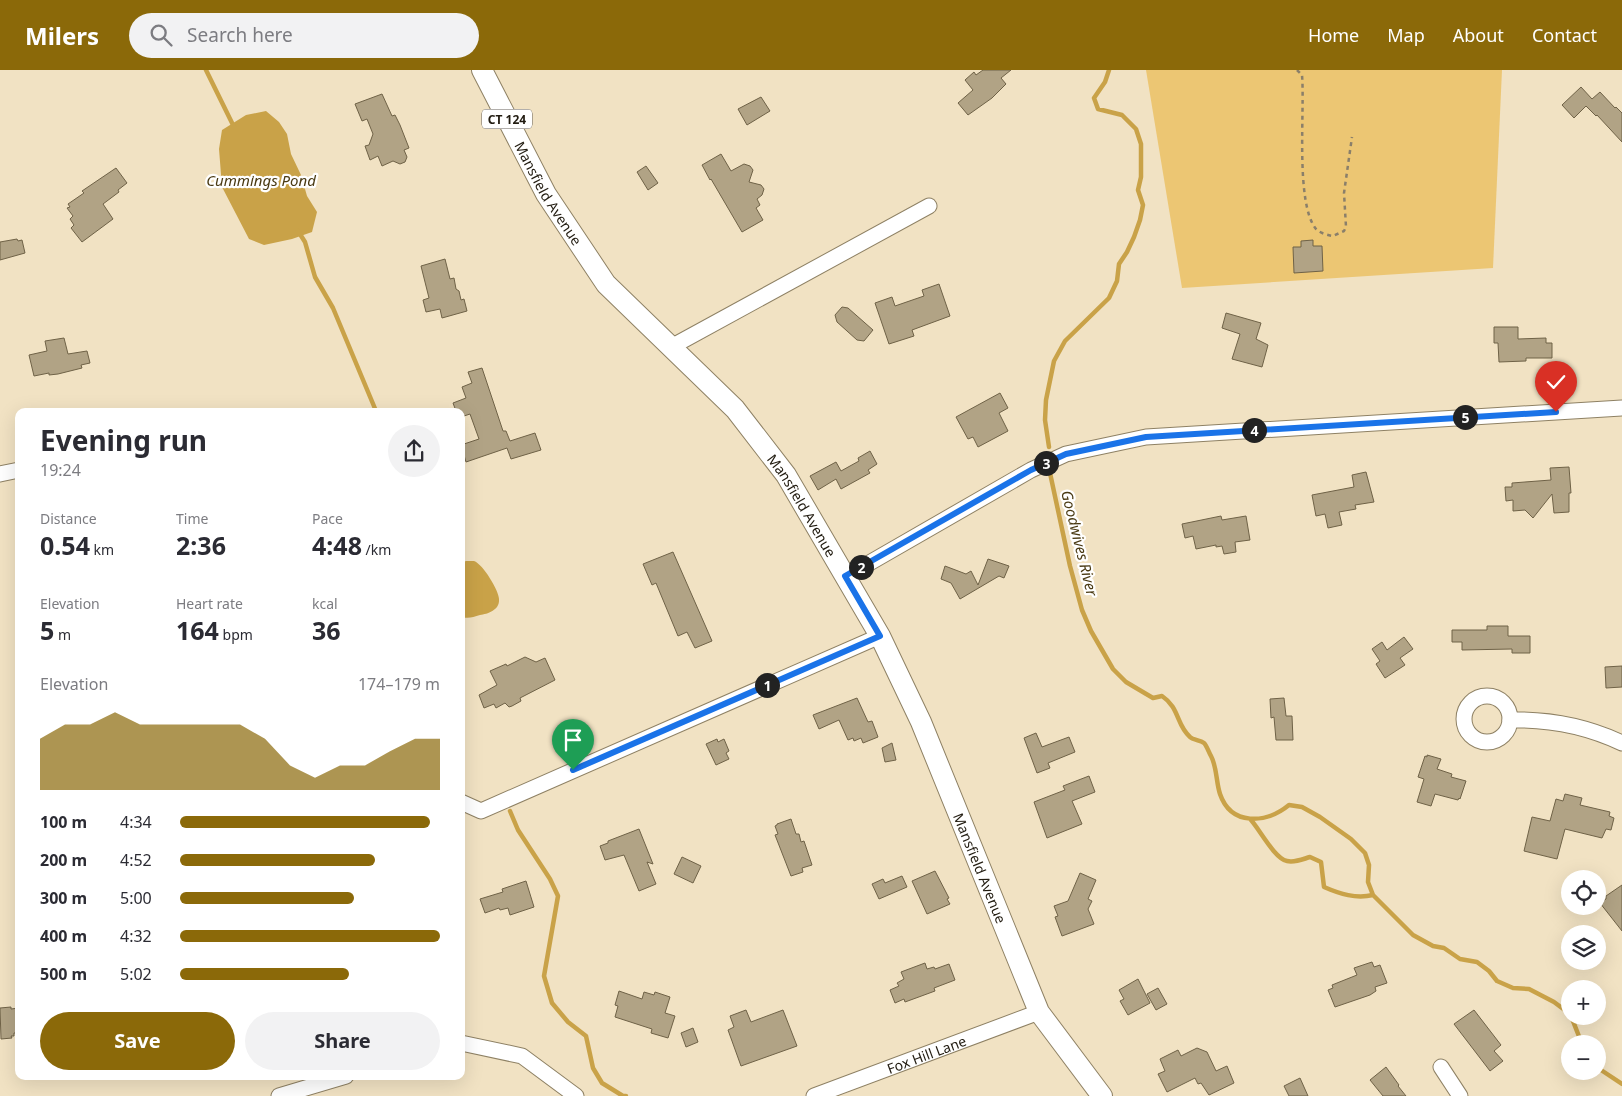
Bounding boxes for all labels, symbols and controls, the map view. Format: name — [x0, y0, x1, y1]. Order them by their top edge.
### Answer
search box — [129, 13, 479, 58]
text: Milers — [25, 19, 99, 52]
icon: search — [147, 21, 175, 49]
text: Search here — [187, 22, 293, 48]
text: Home — [1308, 23, 1359, 47]
text: Map — [1387, 23, 1425, 47]
text: About — [1453, 23, 1504, 47]
text: Contact — [1532, 23, 1597, 47]
road number: CT 124 — [482, 110, 532, 129]
street label: Mansfield Avenue — [511, 138, 587, 249]
water label: Cummings Pond — [206, 170, 316, 190]
pin — [1535, 361, 1577, 412]
icon: check — [1542, 368, 1570, 396]
pin: 5 — [1452, 404, 1478, 430]
text: 5 — [1461, 408, 1470, 427]
pin: 4 — [1242, 418, 1266, 442]
text: Evening run — [40, 421, 207, 459]
text: 4 — [1250, 421, 1259, 440]
button: share — [388, 425, 440, 477]
street label: Mansfield Avenue — [764, 450, 841, 560]
pin: 3 — [1034, 450, 1058, 476]
text: 3 — [1042, 454, 1051, 473]
text: 19:24 — [40, 459, 81, 481]
water label: Goodwives River — [1057, 488, 1103, 599]
text: Distance — [40, 509, 97, 528]
text: Time — [176, 509, 208, 528]
text: Pace — [312, 509, 343, 528]
text: 0.54 — [40, 528, 90, 562]
text: 2:36 — [176, 528, 226, 562]
text: 4:48 — [312, 528, 362, 562]
text: km — [90, 540, 114, 559]
text: /km — [362, 540, 391, 559]
pin: 2 — [848, 554, 874, 580]
text: 2 — [857, 558, 866, 577]
text: Elevation — [40, 594, 100, 613]
text: Heart rate — [176, 594, 243, 613]
text: kcal — [312, 594, 338, 613]
text: 5 — [40, 613, 54, 647]
text: 164 — [176, 613, 219, 647]
text: 36 — [312, 613, 341, 647]
text: m — [54, 625, 71, 644]
text: bpm — [219, 625, 253, 644]
pin: 1 — [754, 672, 780, 698]
text: Elevation — [40, 673, 108, 695]
text: 174–179 m — [358, 673, 440, 695]
text: 1 — [763, 676, 772, 695]
pin — [552, 719, 594, 770]
icon: arrive — [559, 726, 587, 754]
street label: Mansfield Avenue — [949, 810, 1011, 926]
text: 100 m — [40, 811, 87, 833]
text: 4:34 — [120, 811, 152, 833]
text: 200 m — [40, 849, 87, 871]
text: 4:52 — [120, 849, 152, 871]
map controls — [1561, 870, 1606, 1080]
button: locate — [1561, 870, 1606, 915]
text: 300 m — [40, 887, 87, 909]
text: 5:00 — [120, 887, 152, 909]
text: 400 m — [40, 925, 87, 947]
text: 4:32 — [120, 925, 152, 947]
button: layers — [1561, 925, 1606, 970]
text: 500 m — [40, 963, 87, 985]
text: 5:02 — [120, 963, 152, 985]
button: + — [1561, 980, 1606, 1025]
button: Save — [40, 1012, 235, 1070]
button: Share — [245, 1012, 440, 1070]
street label: Fox Hill Lane — [884, 1031, 969, 1077]
button: − — [1561, 1035, 1606, 1080]

